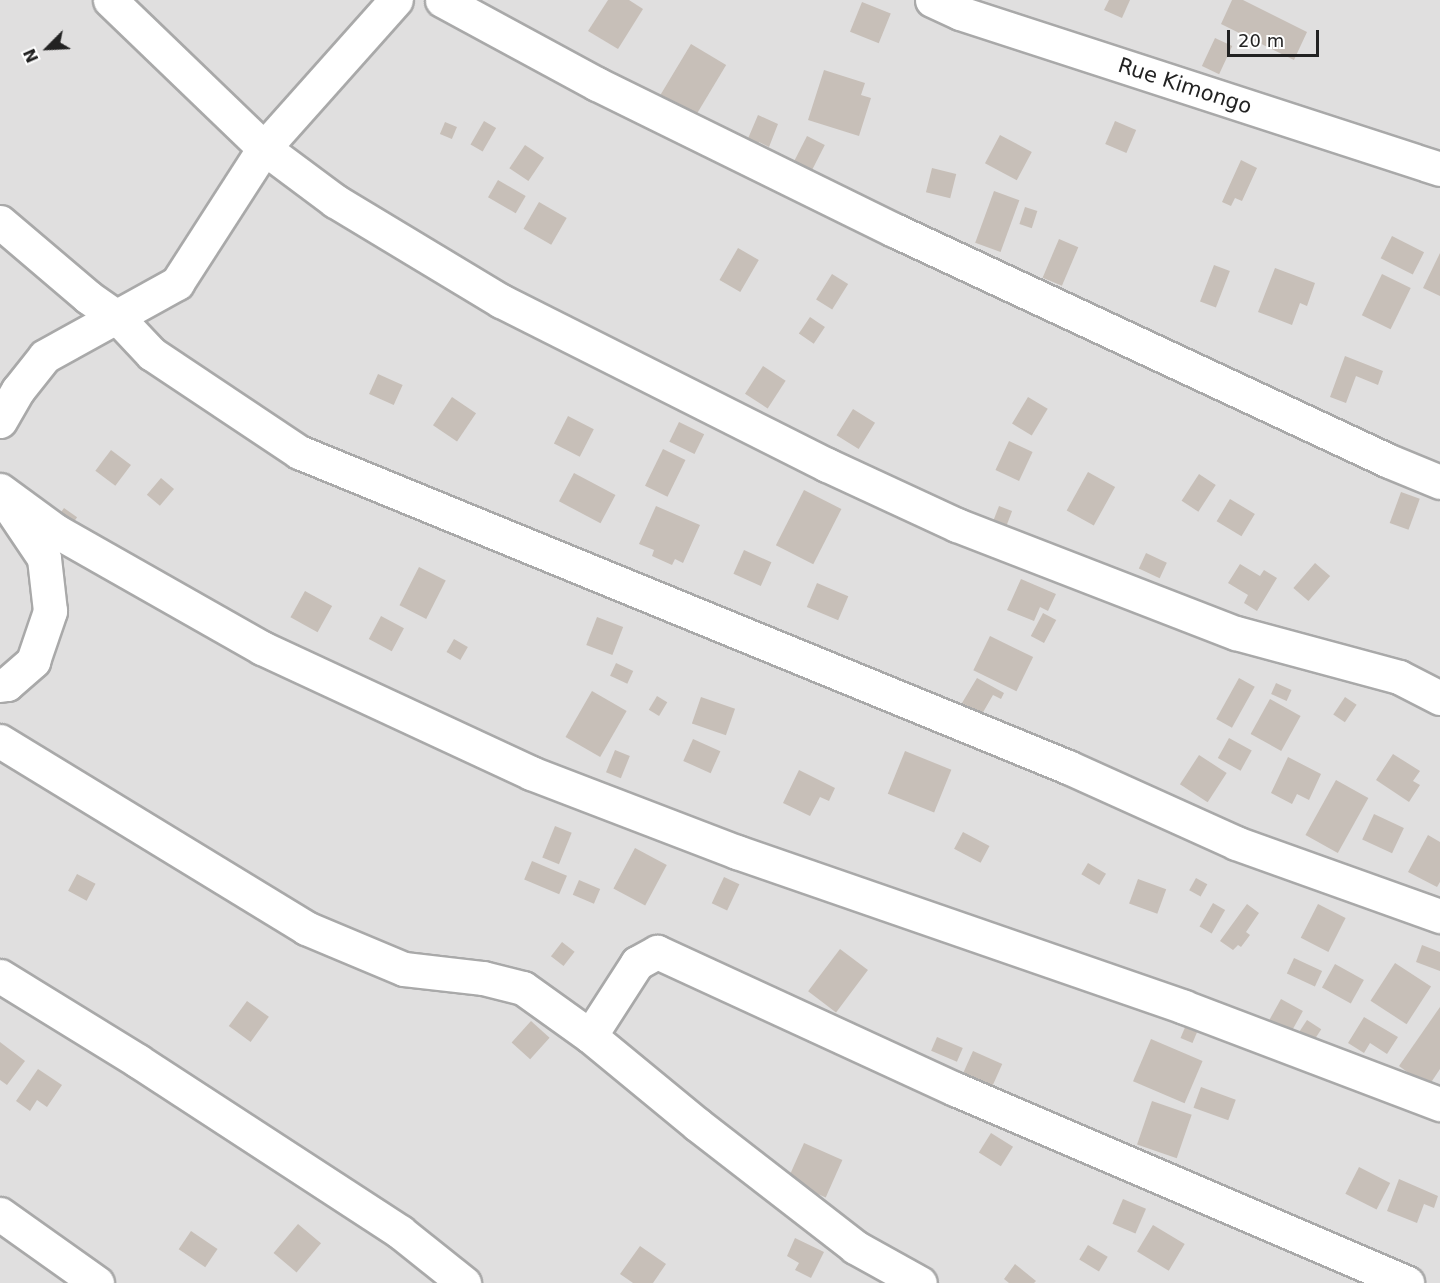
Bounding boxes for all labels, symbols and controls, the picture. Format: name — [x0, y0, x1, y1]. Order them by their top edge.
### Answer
north arrow — [18, 18, 78, 78]
scale bar — [1230, 18, 1322, 56]
text: 20 m — [1238, 30, 1284, 51]
text: N — [20, 46, 43, 66]
street label: Rue Kimongo — [1115, 53, 1255, 119]

